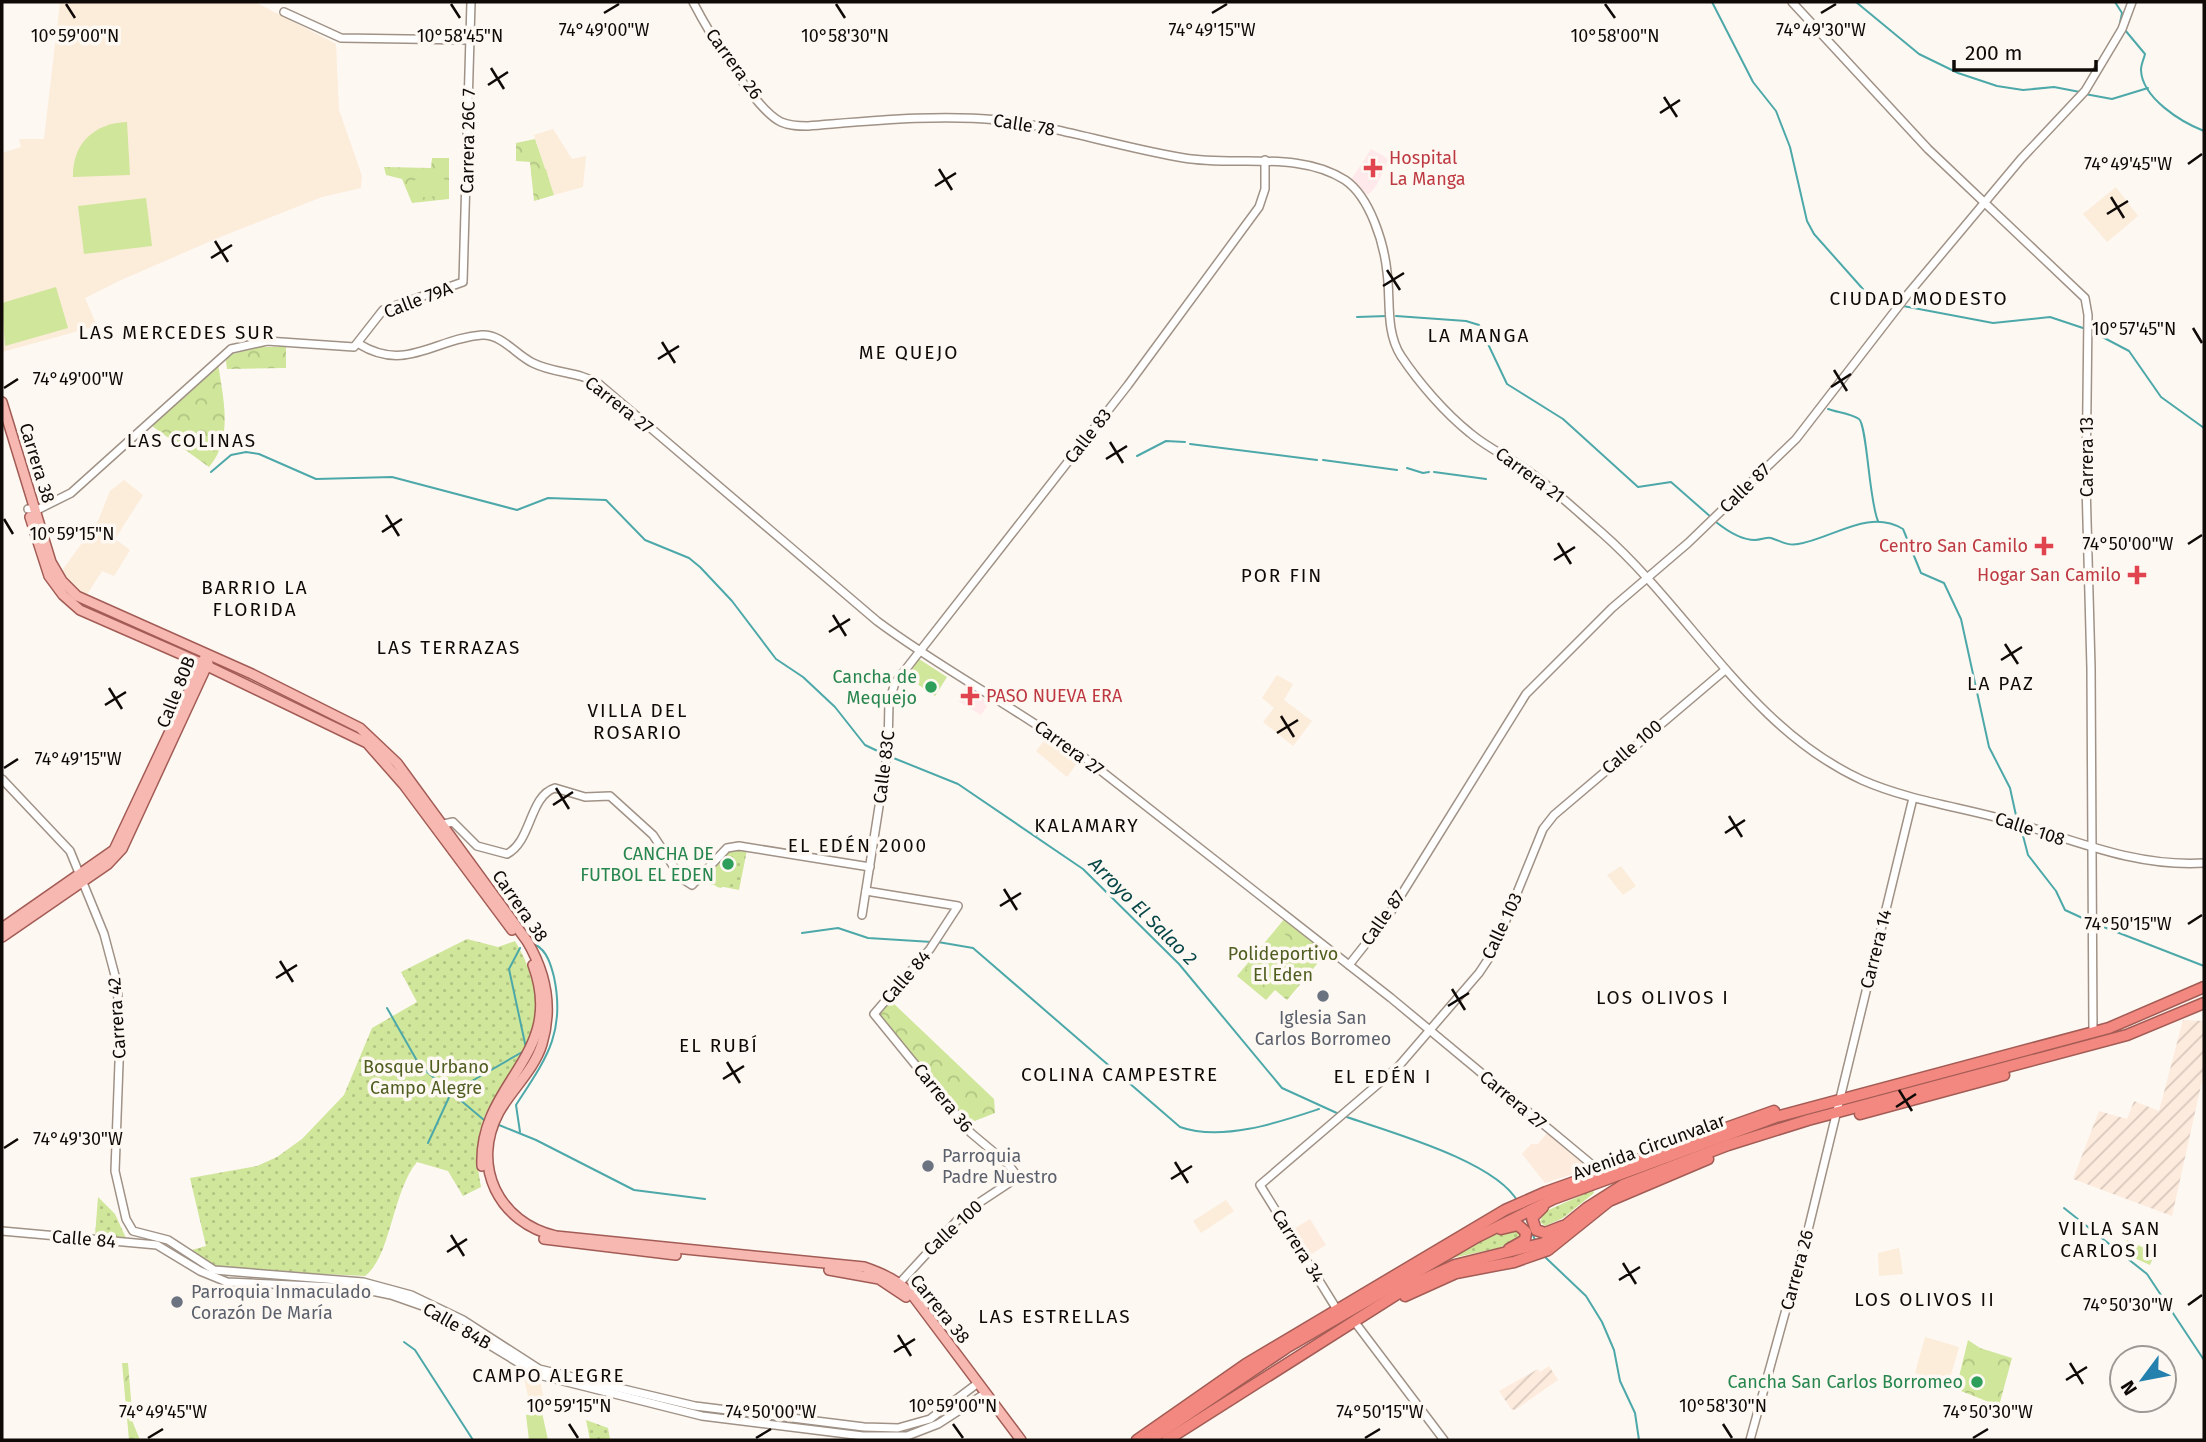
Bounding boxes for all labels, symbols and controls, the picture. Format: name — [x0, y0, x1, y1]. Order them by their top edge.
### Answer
text: 74°49'00"W — [559, 19, 649, 41]
text: 74°49'15"W — [1168, 19, 1256, 41]
text: 74°49'30"W — [1776, 19, 1866, 41]
street label: Carrera 26 — [701, 24, 767, 104]
text: 10°59'00"N — [31, 25, 119, 47]
text: 10°58'45"N — [417, 25, 503, 47]
text: 10°58'30"N — [801, 25, 889, 47]
text: 10°58'00"N — [1570, 25, 1660, 47]
scale bar — [1954, 28, 2096, 72]
text: 200 m — [1965, 40, 2022, 66]
street label: Carrera 26C 7 — [456, 88, 480, 194]
street label: Calle 78 — [992, 109, 1056, 141]
place label: Hospital La Manga — [1389, 147, 1466, 190]
text: 74°49'45"W — [2084, 153, 2172, 175]
marker: Hospital La Manga — [1363, 158, 1383, 178]
street label: Calle 79A — [381, 277, 456, 323]
district label: CIUDAD MODESTO — [1829, 287, 2009, 310]
text: 10°57'45"N — [2092, 318, 2176, 340]
district label: LAS MERCEDES SUR — [79, 321, 275, 344]
district label: LA MANGA — [1428, 324, 1530, 347]
district label: ME QUEJO — [859, 341, 959, 364]
text: 74°49'00"W — [33, 368, 123, 390]
street label: Carrera 27 — [581, 372, 657, 438]
street label: Calle 83 — [1060, 404, 1116, 468]
street label: Carrera 13 — [2076, 417, 2098, 497]
street label: Carrera 38 — [14, 420, 60, 506]
district label: LAS COLINAS — [127, 429, 257, 452]
street label: Carrera 21 — [1491, 443, 1569, 507]
street label: Calle 87 — [1715, 458, 1775, 518]
text: 10°59'15"N — [29, 523, 115, 545]
text: 74°50'00"W — [2083, 533, 2174, 555]
place label: Centro San Camilo — [1879, 535, 2028, 557]
marker: Centro San Camilo — [2034, 536, 2054, 556]
district label: POR FIN — [1241, 564, 1323, 587]
place label: Hogar San Camilo — [1977, 564, 2121, 586]
marker: Hogar San Camilo — [2127, 565, 2147, 585]
district label: BARRIO LA FLORIDA — [201, 576, 309, 621]
district label: LAS TERRAZAS — [377, 636, 521, 659]
street label: Calle 80B — [152, 653, 200, 731]
place label: Cancha de Mequejo — [832, 666, 917, 709]
district label: LA PAZ — [1967, 672, 2035, 695]
marker: Cancha de Mequejo — [923, 679, 939, 695]
place label: PASO NUEVA ERA — [986, 685, 1123, 707]
marker: PASO NUEVA ERA — [960, 686, 980, 706]
district label: VILLA DEL ROSARIO — [588, 699, 688, 744]
street label: Carrera 27 — [1030, 715, 1108, 781]
street label: Calle 100 — [1597, 715, 1667, 779]
street label: Calle 83C — [869, 729, 899, 805]
text: 74°49'15"W — [34, 748, 122, 770]
street label: Calle 108 — [1992, 807, 2068, 851]
district label: KALAMARY — [1034, 814, 1140, 837]
district label: EL EDÉN 2000 — [788, 834, 928, 857]
place label: CANCHA DE FUTBOL EL EDEN — [580, 843, 714, 886]
water label: Arroyo El Salao 2 — [1083, 851, 1202, 970]
marker: CANCHA DE FUTBOL EL EDEN — [720, 856, 736, 872]
street label: Carrera 38 — [487, 866, 553, 946]
street label: Calle 87 — [1356, 886, 1410, 950]
street label: Calle 103 — [1477, 889, 1527, 963]
street label: Carrera 14 — [1856, 907, 1897, 991]
text: 74°50'15"W — [2084, 913, 2172, 935]
park label: Polideportivo El Eden — [1228, 943, 1338, 986]
street label: Calle 84 — [877, 945, 936, 1008]
street label: Carrera 42 — [103, 976, 131, 1060]
district label: LOS OLIVOS I — [1596, 986, 1730, 1009]
marker: Iglesia San Carlos Borromeo — [1315, 988, 1331, 1004]
place label: Iglesia San Carlos Borromeo — [1255, 1007, 1391, 1050]
district label: EL RUBÍ — [679, 1034, 759, 1057]
park label: Bosque Urbano Campo Alegre — [363, 1056, 489, 1099]
street label: Carrera 36 — [909, 1059, 977, 1137]
district label: COLINA CAMPESTRE — [1021, 1063, 1219, 1086]
district label: EL EDÉN I — [1334, 1065, 1432, 1088]
street label: Carrera 27 — [1475, 1066, 1551, 1134]
street label: Avenida Circunvalar — [1570, 1109, 1728, 1185]
text: 74°49'30"W — [33, 1128, 123, 1150]
place label: Parroquia Padre Nuestro — [942, 1145, 1057, 1188]
marker: Parroquia Padre Nuestro — [920, 1158, 936, 1174]
street label: Calle 100 — [919, 1195, 987, 1261]
street label: Carrera 34 — [1267, 1205, 1329, 1287]
district label: VILLA SAN CARLOS II — [2058, 1217, 2162, 1262]
street label: Calle 84 — [51, 1225, 117, 1253]
street label: Carrera 26 — [1776, 1227, 1818, 1313]
street label: Carrera 38 — [905, 1270, 975, 1348]
place label: Parroquia Inmaculado Corazón De María — [191, 1281, 371, 1324]
district label: LOS OLIVOS II — [1854, 1288, 1996, 1311]
marker: Parroquia Inmaculado Corazón De María — [169, 1294, 185, 1310]
text: 74°50'30"W — [2083, 1294, 2173, 1316]
street label: Calle 84B — [419, 1298, 495, 1354]
district label: LAS ESTRELLAS — [978, 1305, 1132, 1328]
north arrow — [2108, 1344, 2178, 1414]
district label: CAMPO ALEGRE — [472, 1364, 626, 1387]
place label: Cancha San Carlos Borromeo — [1728, 1371, 1963, 1393]
marker: Cancha San Carlos Borromeo — [1969, 1374, 1985, 1390]
text: N — [2116, 1376, 2142, 1399]
text: 10°59'15"N — [526, 1395, 612, 1417]
text: 10°59'00"N — [909, 1395, 997, 1417]
text: 10°58'30"N — [1679, 1395, 1767, 1417]
text: 74°49'45"W — [119, 1401, 207, 1423]
text: 74°50'00"W — [726, 1401, 817, 1423]
text: 74°50'15"W — [1336, 1401, 1424, 1423]
text: 74°50'30"W — [1943, 1401, 2033, 1423]

